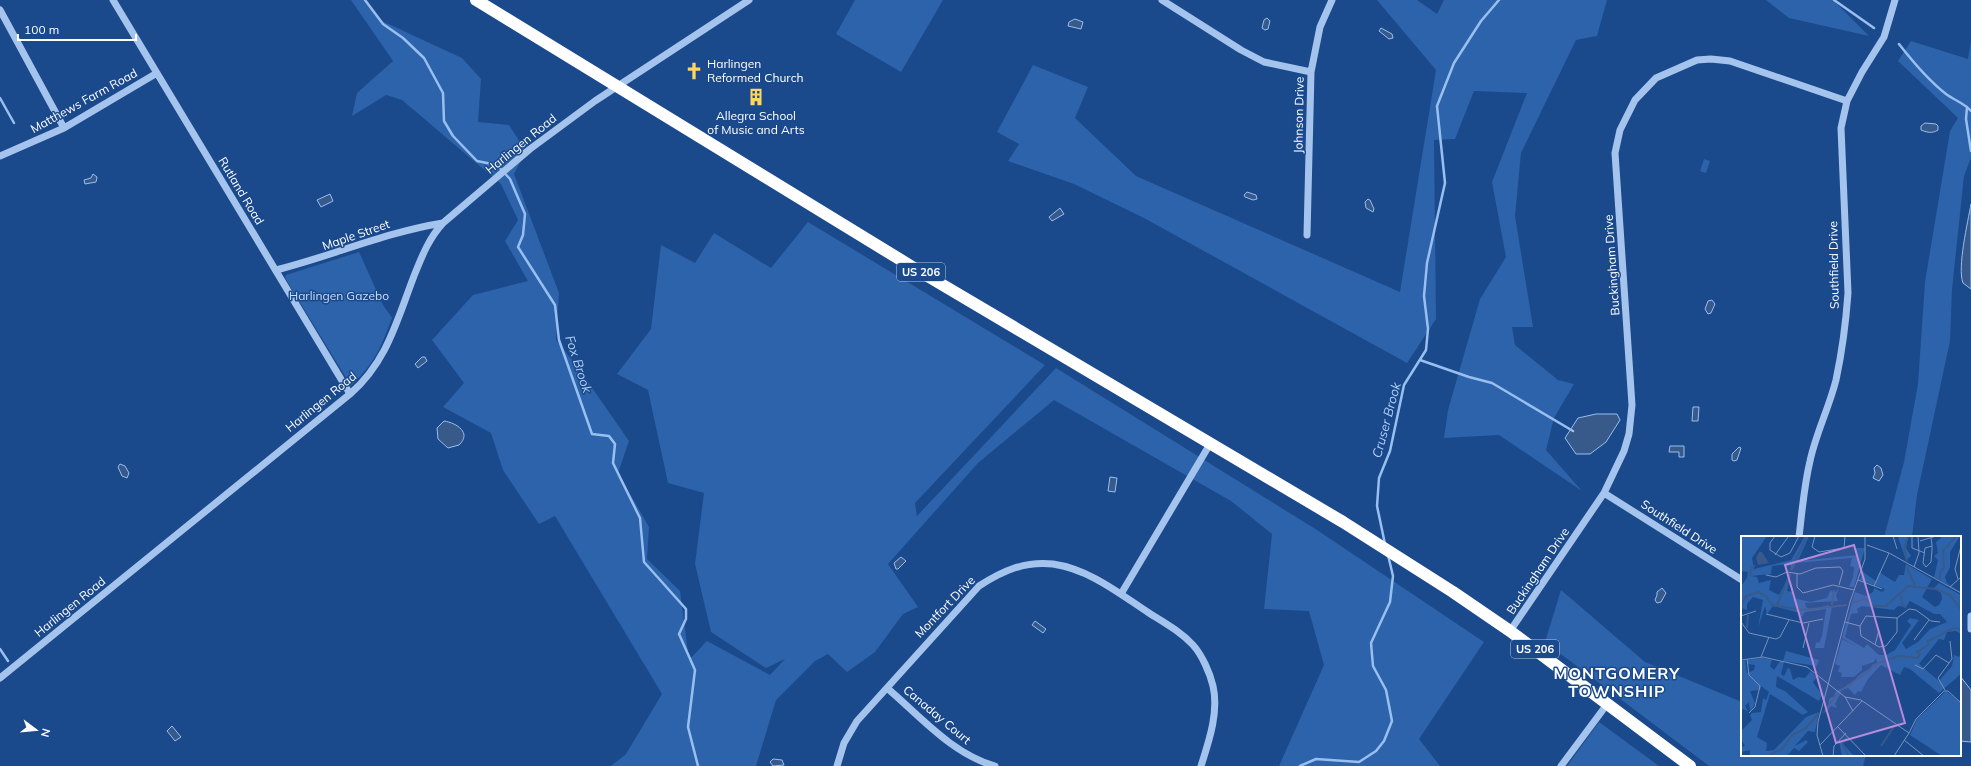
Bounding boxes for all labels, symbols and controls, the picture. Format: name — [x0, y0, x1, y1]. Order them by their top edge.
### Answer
scale bar — [18, 16, 136, 42]
text: 100 m — [24, 22, 59, 37]
place label: Harlingen Reformed Church — [707, 56, 804, 85]
church icon: Harlingen Reformed Church — [684, 61, 704, 81]
street label: Matthews Farm Road — [28, 65, 140, 136]
street label: Johnson Drive — [1290, 76, 1307, 154]
building icon: Allegra School of Music and Arts — [746, 87, 766, 107]
place label: Allegra School of Music and Arts — [707, 108, 805, 137]
street label: Harlingen Road — [482, 110, 559, 177]
street label: Rutland Road — [215, 154, 268, 227]
street label: Buckingham Drive — [1600, 214, 1623, 316]
street label: Maple Street — [320, 216, 392, 253]
street label: Southfield Drive — [1825, 221, 1842, 309]
road number: US 206 — [897, 263, 945, 281]
park label: Harlingen Gazebo — [289, 288, 389, 303]
water label: Fox Brook — [562, 333, 596, 395]
street label: Harlingen Road — [282, 368, 359, 435]
water label: Cruser Brook — [1368, 380, 1404, 460]
street label: Southfield Drive — [1638, 496, 1720, 557]
street label: Buckingham Drive — [1503, 525, 1572, 617]
inset map — [1741, 536, 1961, 756]
street label: Harlingen Road — [31, 573, 108, 640]
street label: Montfort Drive — [911, 573, 978, 641]
road number: US 206 — [1511, 640, 1559, 658]
district label: MONTGOMERY TOWNSHIP — [1554, 663, 1680, 701]
street label: Canaday Court — [900, 682, 974, 747]
north arrow — [16, 710, 56, 750]
text: N — [38, 727, 53, 739]

